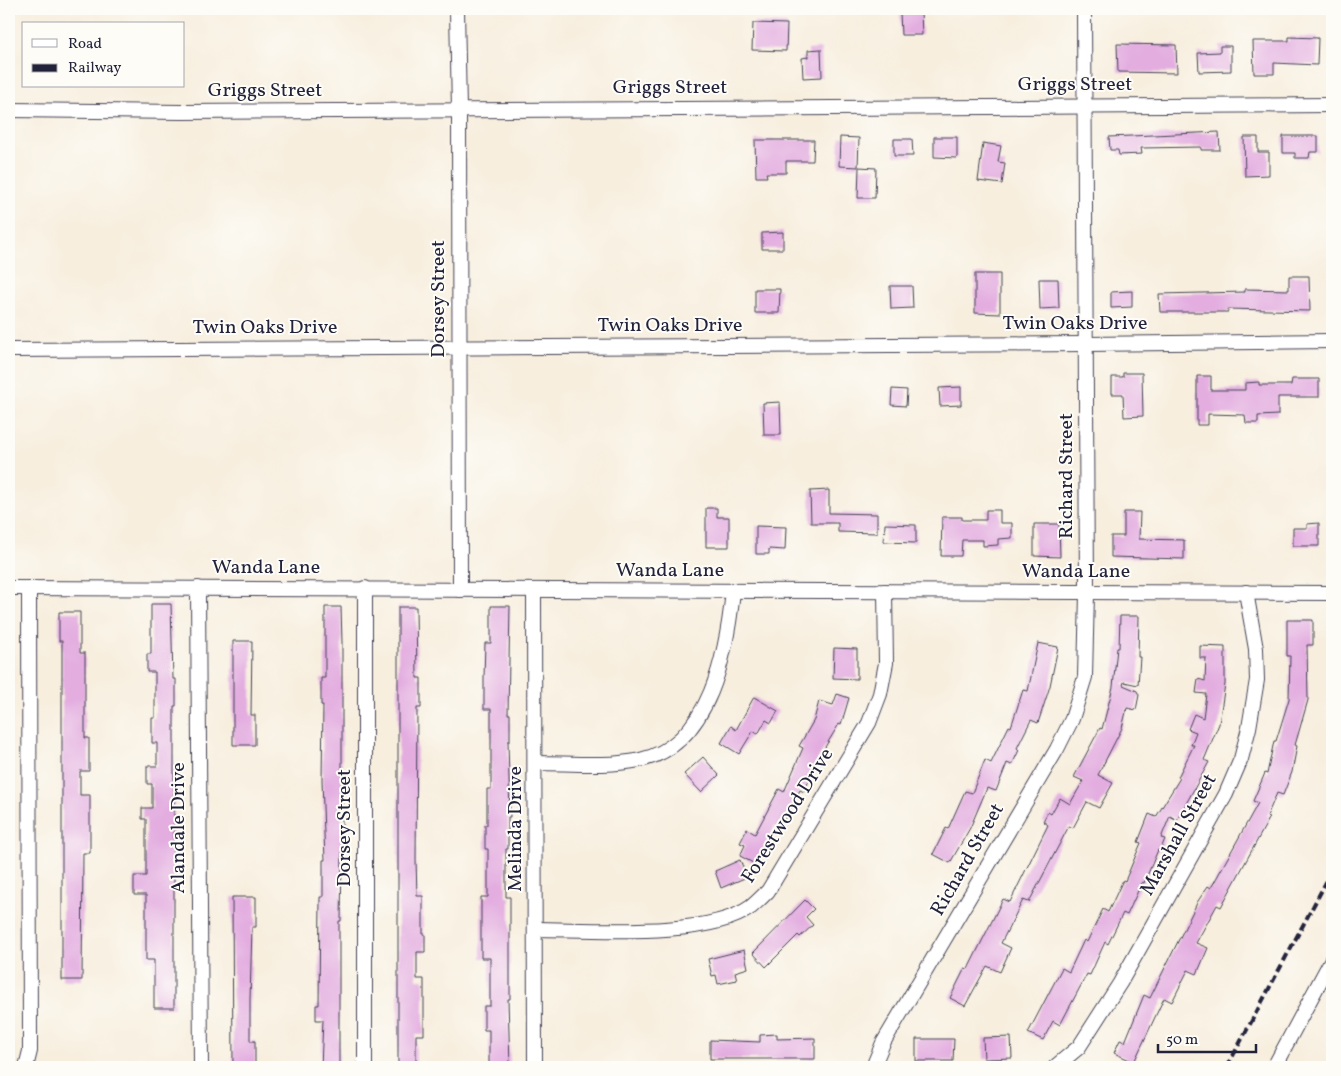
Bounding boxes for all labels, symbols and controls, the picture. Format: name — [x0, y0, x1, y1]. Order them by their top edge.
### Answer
legend — [22, 22, 185, 88]
text: Road — [68, 34, 102, 55]
text: Railway — [68, 58, 121, 79]
street label: Griggs Street — [1018, 71, 1132, 99]
street label: Griggs Street — [613, 74, 727, 102]
street label: Griggs Street — [208, 77, 322, 105]
street label: Dorsey Street — [425, 240, 453, 358]
street label: Twin Oaks Drive — [1002, 310, 1148, 338]
street label: Twin Oaks Drive — [597, 312, 743, 340]
street label: Twin Oaks Drive — [192, 314, 338, 342]
street label: Richard Street — [1053, 413, 1081, 539]
street label: Wanda Lane — [212, 554, 320, 582]
street label: Wanda Lane — [616, 557, 724, 585]
street label: Wanda Lane — [1022, 558, 1130, 586]
street label: Forestwood Drive — [735, 743, 841, 889]
street label: Alandale Drive — [165, 762, 193, 894]
street label: Melinda Drive — [502, 766, 530, 892]
street label: Dorsey Street — [331, 769, 359, 887]
street label: Marshall Street — [1134, 769, 1224, 901]
street label: Richard Street — [924, 798, 1012, 922]
scale bar — [1158, 1021, 1256, 1053]
text: 50 m — [1166, 1030, 1198, 1051]

